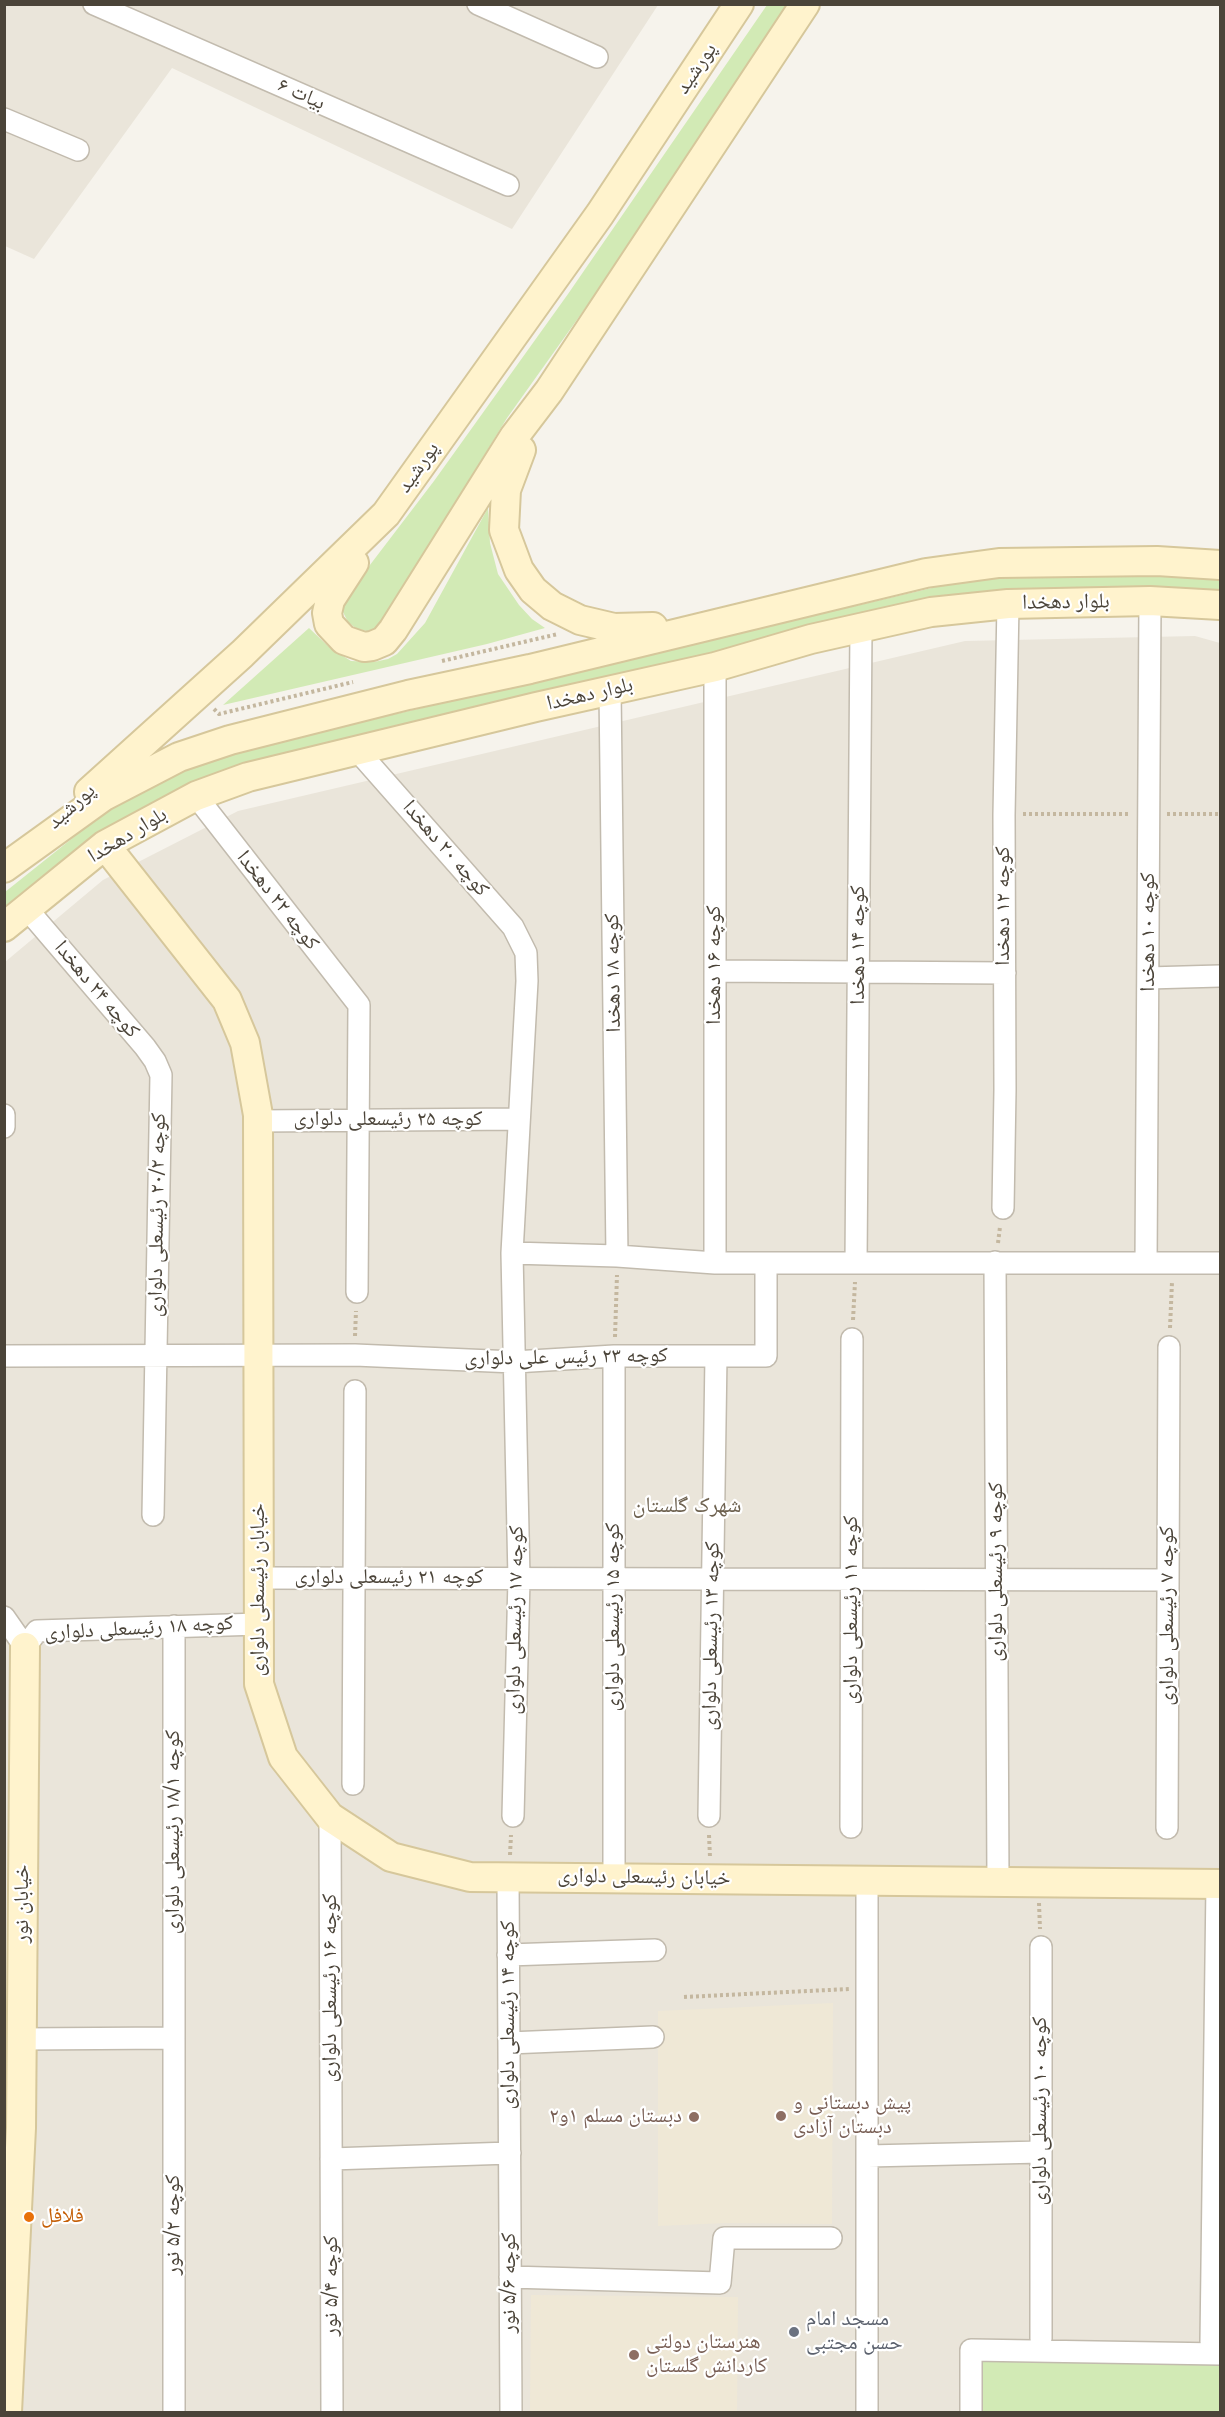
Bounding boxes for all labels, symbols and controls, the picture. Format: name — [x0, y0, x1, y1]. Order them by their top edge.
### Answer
street label: پورشید — [671, 39, 723, 99]
street label: بیات ۶ — [273, 73, 329, 117]
street label: پورشید — [392, 438, 446, 498]
street label: بلوار دهخدا — [1022, 590, 1110, 616]
street label: بلوار دهخدا — [545, 673, 635, 717]
street label: پورشید — [43, 779, 101, 835]
street label: کوچه ۲۰ دهخدا — [396, 796, 494, 902]
street label: بلوار دهخدا — [84, 803, 172, 869]
street label: کوچه ۲۲ دهخدا — [230, 846, 324, 956]
street label: کوچه ۱۲ دهخدا — [991, 846, 1017, 966]
street label: کوچه ۱۰ دهخدا — [1136, 872, 1162, 992]
street label: کوچه ۱۴ دهخدا — [846, 885, 872, 1005]
street label: کوچه ۱۶ دهخدا — [702, 905, 728, 1025]
street label: کوچه ۱۸ دهخدا — [600, 913, 628, 1033]
street label: کوچه ۲۴ دهخدا — [48, 936, 144, 1044]
street label: کوچه ۲۵ رئیسعلی دلواری — [293, 1107, 483, 1133]
street label: کوچه ۲۰/۲ رئیسعلی دلواری — [144, 1113, 172, 1317]
street label: کوچه ۲۳ رئیس علی دلواری — [464, 1344, 668, 1372]
street label: کوچه ۹ رئیسعلی دلواری — [984, 1482, 1010, 1662]
district label: شهرک گلستان — [633, 1494, 741, 1520]
street label: خیابان رئیسعلی دلواری — [246, 1503, 272, 1677]
street label: کوچه ۱۱ رئیسعلی دلواری — [839, 1515, 865, 1705]
street label: کوچه ۱۵ رئیسعلی دلواری — [601, 1522, 627, 1712]
street label: کوچه ۱۷ رئیسعلی دلواری — [502, 1525, 530, 1715]
street label: کوچه ۷ رئیسعلی دلواری — [1155, 1526, 1181, 1706]
street label: کوچه ۱۳ رئیسعلی دلواری — [698, 1541, 726, 1731]
street label: کوچه ۲۱ رئیسعلی دلواری — [294, 1565, 484, 1591]
street label: کوچه ۱۸ رئیسعلی دلواری — [44, 1611, 234, 1647]
street label: کوچه ۱۸/۱ رئیسعلی دلواری — [161, 1730, 187, 1934]
street label: خیابان رئیسعلی دلواری — [557, 1864, 731, 1892]
street label: خیابان نور — [10, 1865, 36, 1943]
street label: کوچه ۱۶ رئیسعلی دلواری — [318, 1893, 344, 2083]
street label: کوچه ۱۴ رئیسعلی دلواری — [496, 1920, 522, 2110]
street label: کوچه ۱۰ رئیسعلی دلواری — [1028, 2016, 1054, 2206]
place label: پیش دبستانی و دبستان آزادی — [793, 2091, 911, 2141]
place label: دبستان مسلم ۱و۲ — [549, 2104, 682, 2130]
marker: پیش دبستانی و دبستان آزادی — [774, 2109, 788, 2123]
marker: دبستان مسلم ۱و۲ — [687, 2110, 701, 2124]
street label: کوچه ۵/۲ نور — [161, 2175, 187, 2275]
place label: فلافل — [41, 2204, 84, 2230]
marker: فلافل — [22, 2210, 36, 2224]
street label: کوچه ۵/۶ نور — [497, 2233, 523, 2333]
street label: کوچه ۵/۴ نور — [319, 2236, 345, 2336]
place label: مسجد امام حسن مجتبی — [806, 2307, 903, 2357]
marker: مسجد امام حسن مجتبی — [787, 2325, 801, 2339]
place label: هنرستان دولتی کاردانش گلستان — [646, 2330, 767, 2380]
marker: هنرستان دولتی کاردانش گلستان — [627, 2348, 641, 2362]

